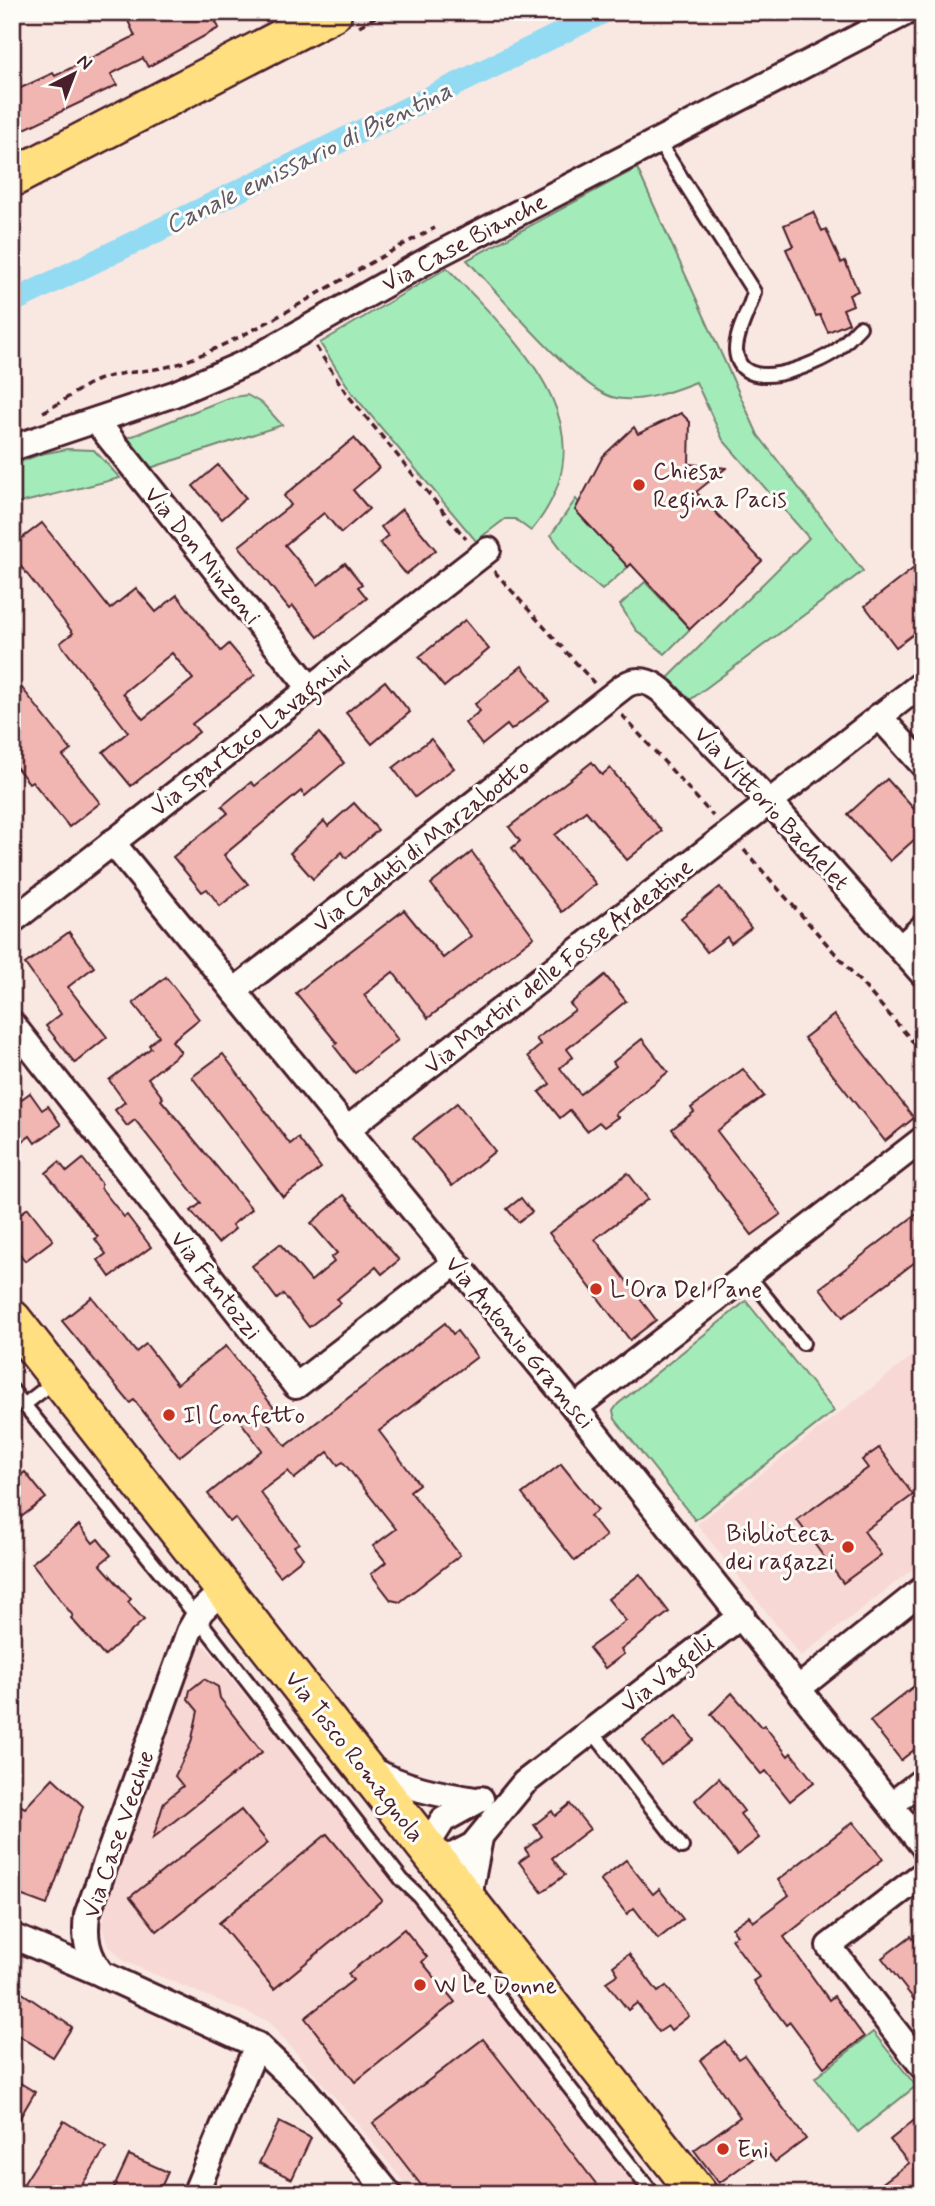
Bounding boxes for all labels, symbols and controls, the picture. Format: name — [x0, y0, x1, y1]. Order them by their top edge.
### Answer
north arrow — [38, 38, 108, 108]
text: N — [71, 49, 97, 76]
water label: Canale emissario di Bientina — [160, 74, 458, 243]
street label: Via Case Bianche — [377, 187, 553, 300]
place label: Chiesa Regina Pacis — [653, 457, 787, 519]
marker: Chiesa Regina Pacis — [631, 477, 647, 493]
street label: Via Don Minzoni — [137, 480, 267, 631]
street label: Via Spartaco Lavagnini — [144, 648, 359, 827]
street label: Via Vittorio Bachelet — [686, 720, 855, 898]
street label: Via Caduti di Marzabotto — [307, 752, 537, 941]
street label: Via Martiri delle Fosse Ardeatine — [418, 852, 700, 1082]
street label: Via Fantozzi — [162, 1225, 267, 1347]
street label: Via Antonio Gramsci — [437, 1250, 600, 1436]
place label: L'Ora Del Pane — [610, 1275, 762, 1306]
marker: L'Ora Del Pane — [588, 1281, 604, 1297]
place label: Il Confetto — [183, 1401, 305, 1432]
marker: Il Confetto — [161, 1407, 177, 1423]
place label: Biblioteca dei ragazzi — [725, 1519, 835, 1581]
marker: Biblioteca dei ragazzi — [840, 1539, 856, 1555]
street label: Via Vagelli — [615, 1628, 723, 1723]
street label: Via Tosco Romagnola — [275, 1665, 431, 1850]
street label: Via Case Vecchie — [76, 1747, 163, 1922]
place label: W Le Donne — [434, 1971, 557, 2002]
marker: W Le Donne — [412, 1977, 428, 1993]
place label: Eni — [737, 2135, 769, 2166]
marker: Eni — [715, 2141, 731, 2157]

